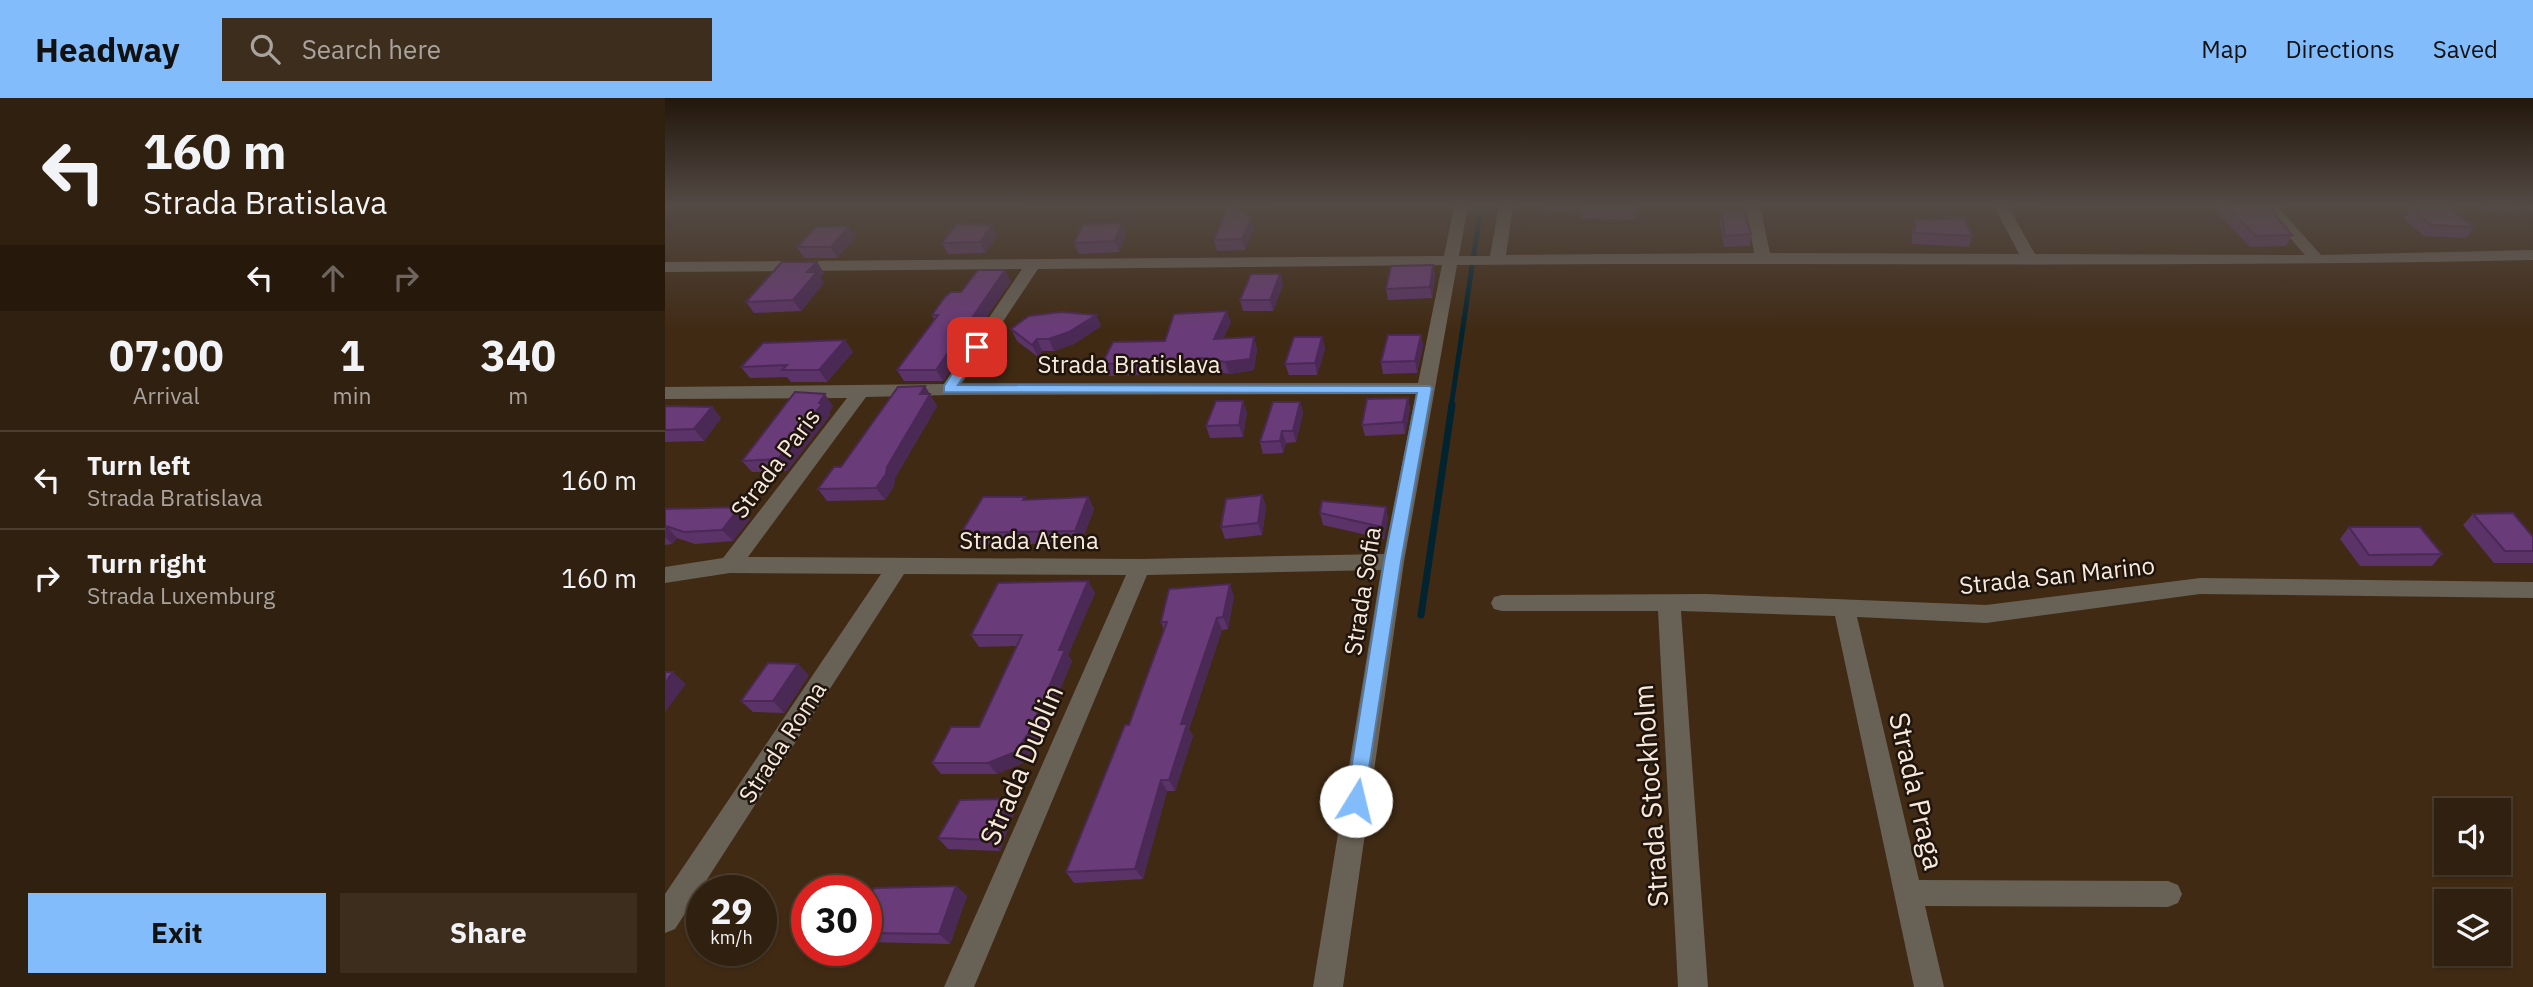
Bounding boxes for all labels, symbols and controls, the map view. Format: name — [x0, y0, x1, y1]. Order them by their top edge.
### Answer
search box — [222, 18, 712, 81]
text: Headway — [35, 28, 180, 71]
icon: search — [246, 30, 284, 68]
text: Search here — [302, 32, 441, 66]
text: Map — [2201, 33, 2247, 65]
text: Directions — [2285, 33, 2395, 65]
text: Saved — [2433, 33, 2498, 65]
text: 160 m — [143, 119, 287, 182]
icon: left — [28, 126, 119, 217]
text: Strada Bratislava — [143, 181, 387, 223]
icon: left — [241, 259, 279, 297]
icon: ahead — [314, 259, 352, 297]
icon: right — [387, 259, 425, 297]
pin — [947, 317, 1007, 377]
text: 07:00 — [109, 328, 224, 383]
text: 1 — [339, 328, 365, 383]
text: 340 — [480, 328, 556, 383]
icon: arrive — [958, 328, 996, 366]
street label: Strada Bratislava — [1037, 348, 1221, 380]
text: Arrival — [133, 380, 200, 410]
text: min — [333, 380, 371, 410]
text: m — [508, 380, 528, 410]
street label: Strada Paris — [723, 401, 827, 525]
text: Turn left — [87, 448, 190, 482]
icon: left — [28, 461, 66, 499]
text: 160 m — [561, 463, 637, 497]
text: Strada Bratislava — [87, 482, 263, 512]
street label: Strada Atena — [959, 524, 1099, 556]
street label: Strada Sofia — [1336, 524, 1388, 658]
text: Turn right — [87, 546, 206, 580]
street label: Strada San Marino — [1958, 549, 2156, 601]
icon: right — [28, 559, 66, 597]
text: 160 m — [561, 561, 637, 595]
text: Strada Luxemburg — [87, 580, 275, 610]
street label: Strada Roma — [731, 675, 833, 809]
street label: Strada Dublin — [971, 679, 1071, 851]
street label: Strada Stockholm — [1624, 683, 1676, 909]
street label: Strada Praga — [1881, 709, 1953, 873]
position arrow — [1319, 764, 1393, 838]
map controls — [2434, 798, 2511, 966]
button: sound — [2434, 798, 2511, 875]
speed limit sign: 30 — [791, 875, 882, 966]
text: 29 — [710, 888, 753, 934]
button: layers — [2434, 889, 2511, 966]
button: Exit — [28, 893, 326, 973]
button: Share — [340, 893, 637, 973]
text: km/h — [710, 926, 753, 949]

